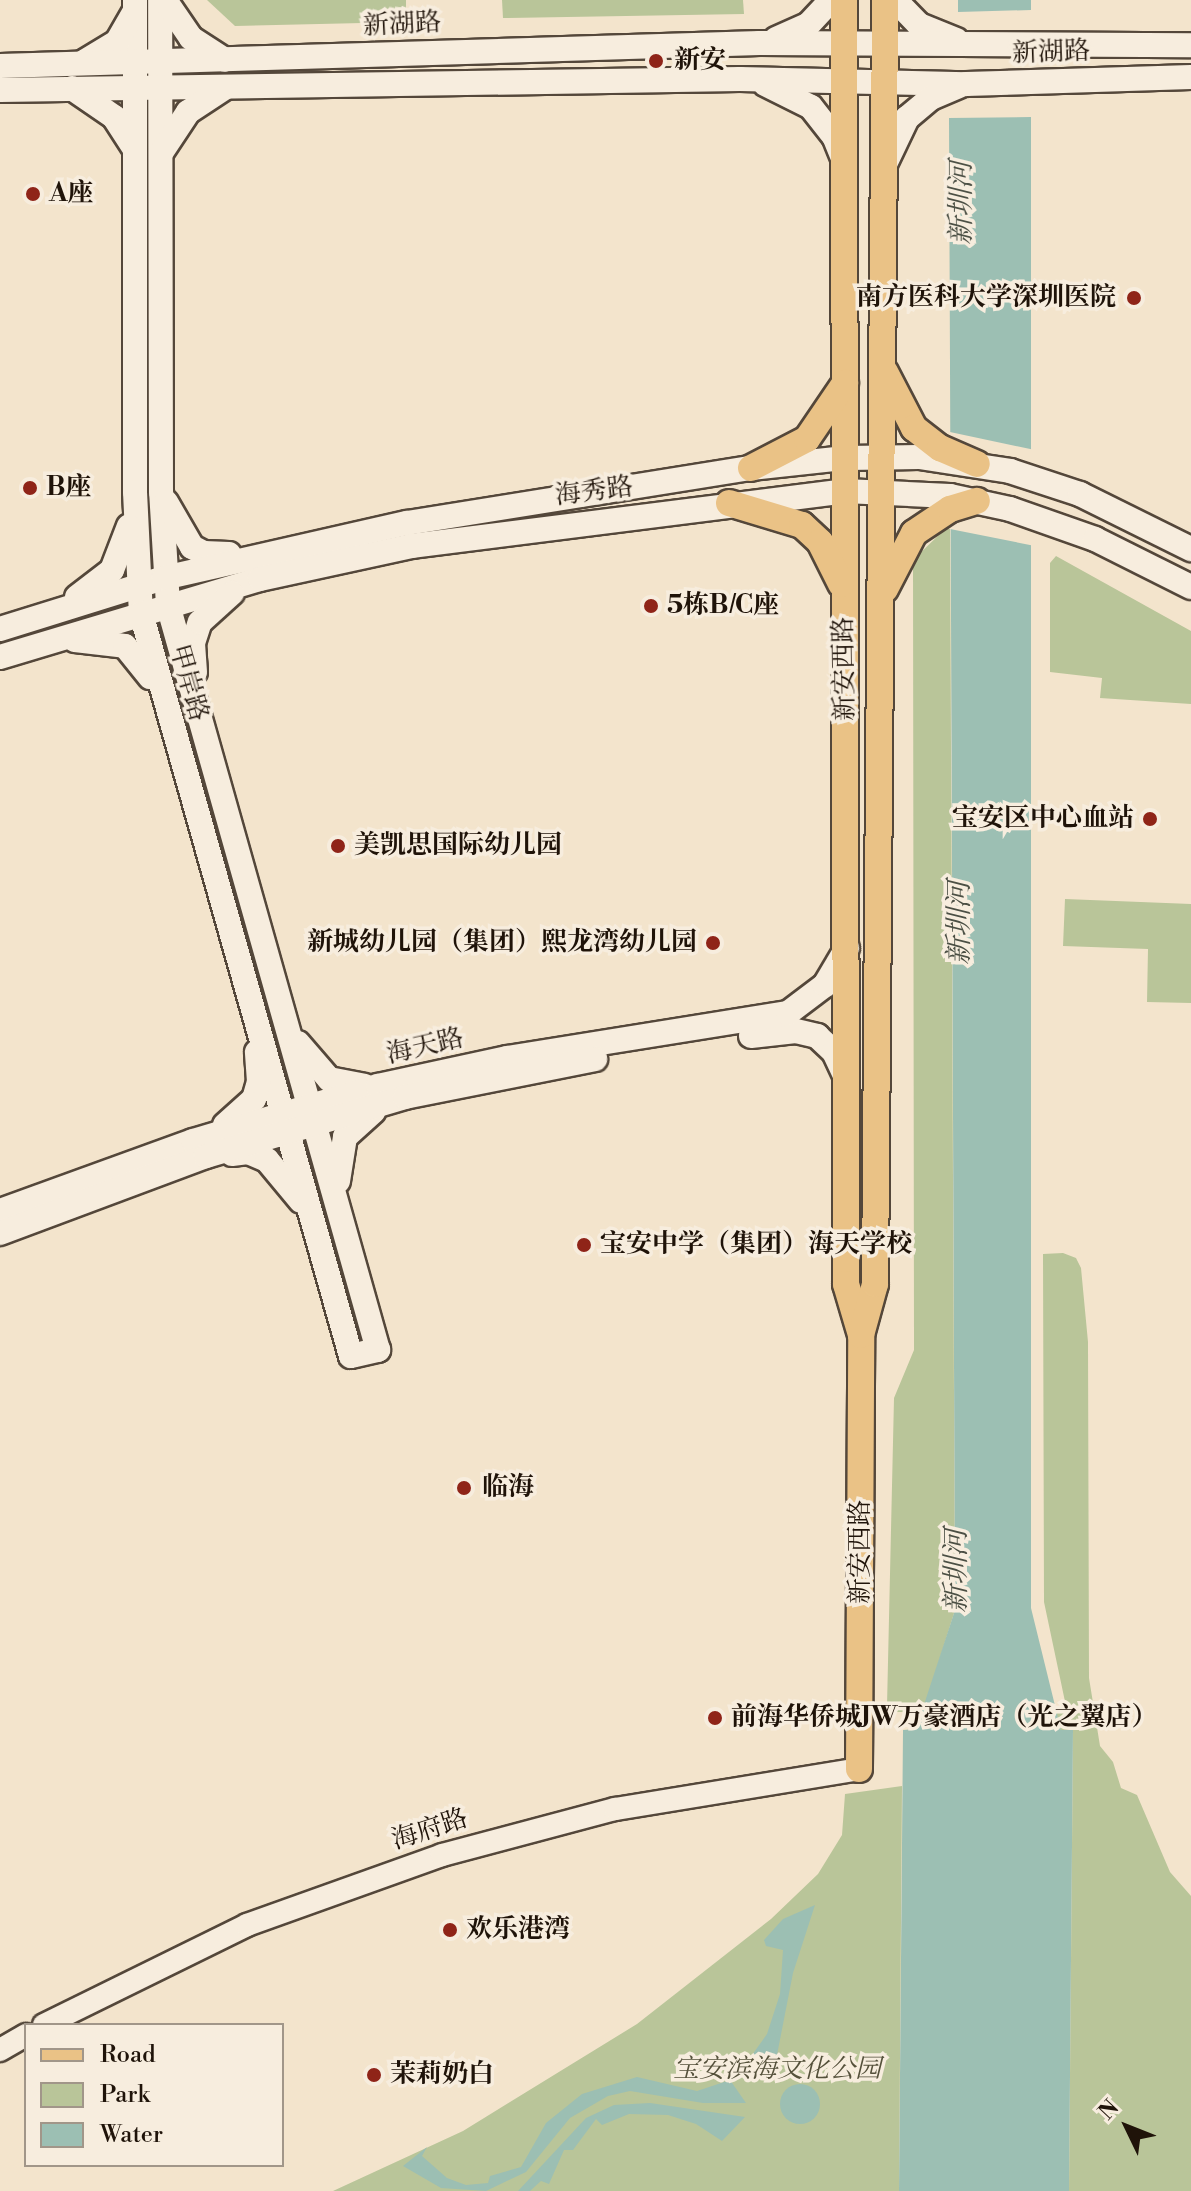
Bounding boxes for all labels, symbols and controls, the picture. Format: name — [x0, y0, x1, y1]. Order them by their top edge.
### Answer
street label: 新湖路 — [362, 7, 442, 43]
street label: 新湖路 — [1011, 36, 1091, 70]
place label: 新安 — [674, 45, 726, 77]
marker: 新安 — [645, 50, 667, 72]
water label: 新圳河 — [945, 161, 979, 245]
place label: A座 — [49, 178, 94, 210]
marker: A座 — [24, 185, 42, 203]
place label: 南方医科大学深圳医院 — [856, 282, 1116, 314]
marker: 南方医科大学深圳医院 — [1123, 287, 1145, 309]
place label: B座 — [46, 472, 92, 504]
street label: 海秀路 — [553, 472, 635, 512]
marker: B座 — [21, 479, 39, 497]
place label: 5栋B/C座 — [667, 590, 779, 622]
marker: 5栋B/C座 — [642, 597, 660, 615]
street label: 新安西路 — [828, 617, 862, 721]
street label: 甲岸路 — [162, 641, 214, 725]
place label: 宝安区中心血站 — [952, 803, 1134, 835]
marker: 宝安区中心血站 — [1141, 810, 1159, 828]
place label: 美凯思国际幼儿园 — [354, 830, 562, 862]
marker: 美凯思国际幼儿园 — [329, 837, 347, 855]
water label: 新圳河 — [943, 881, 977, 965]
place label: 新城幼儿园（集团）熙龙湾幼儿园 — [307, 927, 697, 959]
marker: 新城幼儿园（集团）熙龙湾幼儿园 — [704, 934, 722, 952]
street label: 海天路 — [383, 1023, 467, 1071]
place label: 宝安中学（集团）海天学校 — [600, 1229, 912, 1261]
marker: 宝安中学（集团）海天学校 — [575, 1236, 593, 1254]
place label: 临海 — [482, 1472, 534, 1504]
marker: 临海 — [453, 1477, 475, 1499]
street label: 新安西路 — [845, 1500, 877, 1604]
water label: 新圳河 — [940, 1529, 974, 1613]
place label: 前海华侨城JW万豪酒店（光之翼店） — [731, 1702, 1158, 1734]
marker: 前海华侨城JW万豪酒店（光之翼店） — [706, 1709, 724, 1727]
street label: 海府路 — [388, 1803, 472, 1857]
place label: 欢乐港湾 — [466, 1914, 570, 1946]
marker: 欢乐港湾 — [441, 1921, 459, 1939]
legend — [24, 2023, 284, 2167]
text: Road — [100, 2040, 156, 2070]
park label: 宝安滨海文化公园 — [673, 2054, 881, 2086]
place label: 茉莉奶白 — [390, 2059, 494, 2091]
marker: 茉莉奶白 — [365, 2066, 383, 2084]
text: Park — [100, 2080, 150, 2110]
north arrow — [1087, 2087, 1167, 2167]
text: N — [1093, 2095, 1125, 2126]
text: Water — [100, 2120, 163, 2150]

